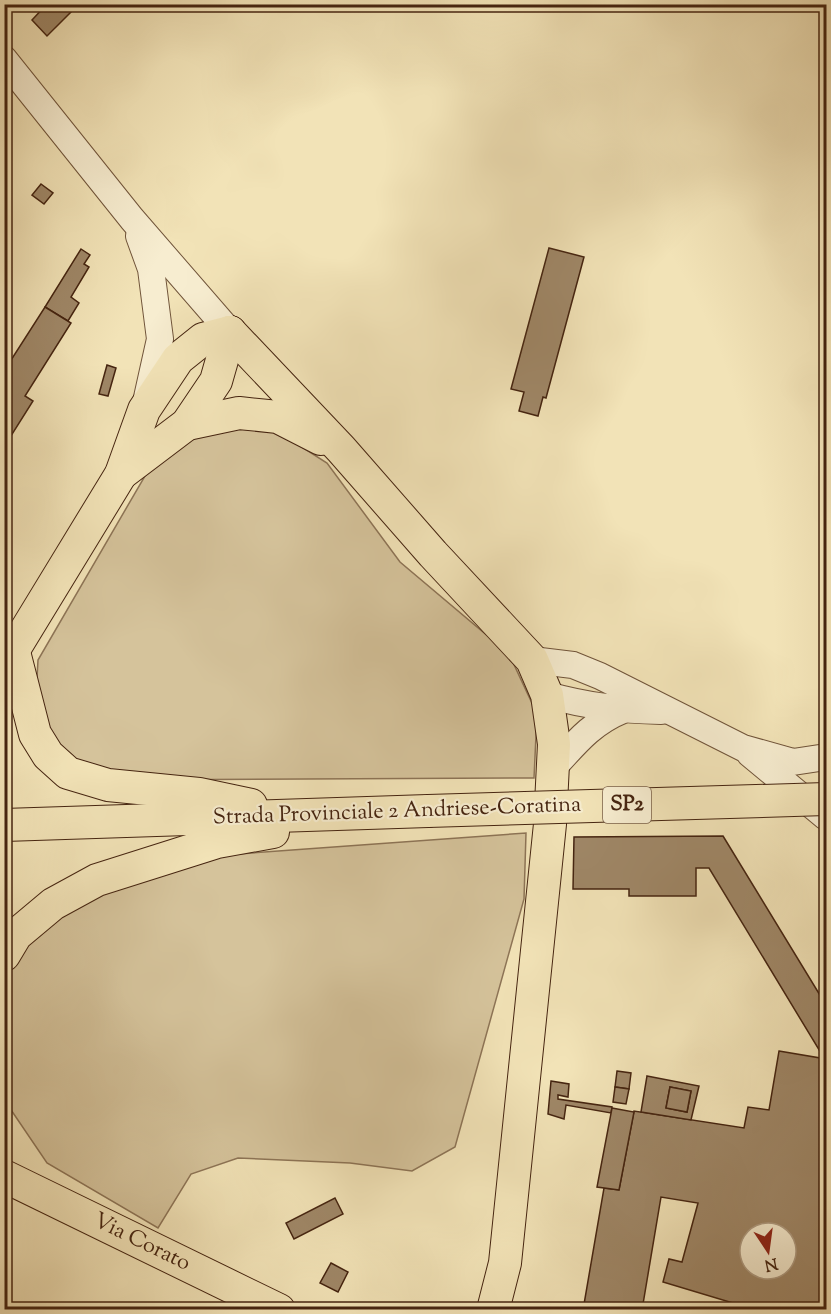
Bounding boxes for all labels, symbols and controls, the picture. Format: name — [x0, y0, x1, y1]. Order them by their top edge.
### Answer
road number: SP2 — [603, 787, 651, 823]
street label: Strada Provinciale 2 Andriese-Coratina — [212, 790, 582, 834]
street label: Via Corato — [88, 1206, 196, 1280]
north arrow — [738, 1221, 798, 1281]
text: N — [762, 1251, 780, 1276]

